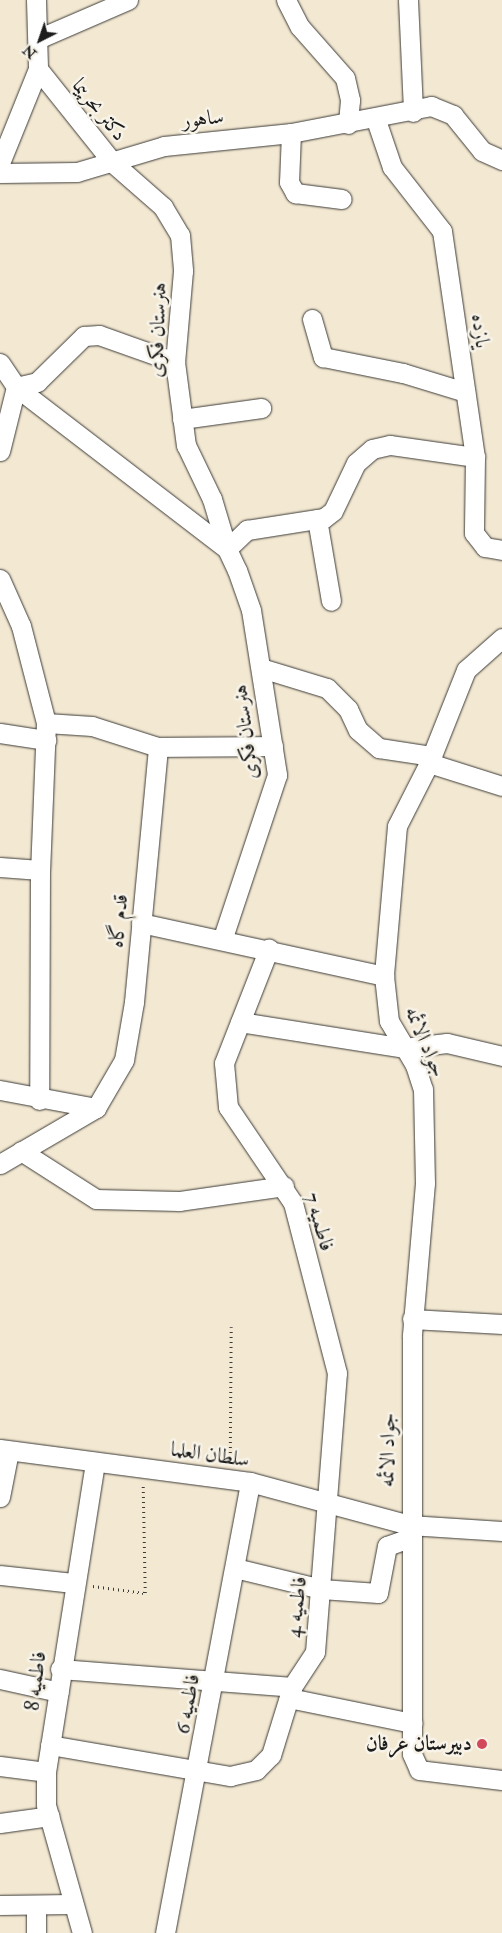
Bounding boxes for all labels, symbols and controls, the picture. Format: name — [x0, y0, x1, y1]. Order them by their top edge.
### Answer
north arrow — [15, 15, 65, 65]
text: N — [20, 41, 40, 62]
street label: دکتر بحرپیما — [66, 74, 132, 146]
street label: ساهور — [181, 104, 225, 134]
street label: هنرستان فکری — [144, 282, 172, 378]
street label: یازده — [465, 312, 495, 350]
street label: هنرستان فکری — [228, 683, 264, 781]
street label: قدم گاه — [104, 893, 134, 949]
street label: جواد الائمه — [399, 1003, 451, 1081]
street label: فاطمیه 7 — [299, 1190, 339, 1254]
street label: جواد الائمه — [375, 1412, 401, 1488]
street label: سلطان العلما — [169, 1437, 251, 1473]
street label: فاطمیه 4 — [281, 1575, 313, 1639]
street label: فاطمیه 8 — [20, 1650, 52, 1712]
street label: فاطمیه 6 — [170, 1672, 206, 1736]
place label: دبیرستان عرفان — [366, 1731, 472, 1757]
marker: دبیرستان عرفان — [476, 1738, 488, 1750]

